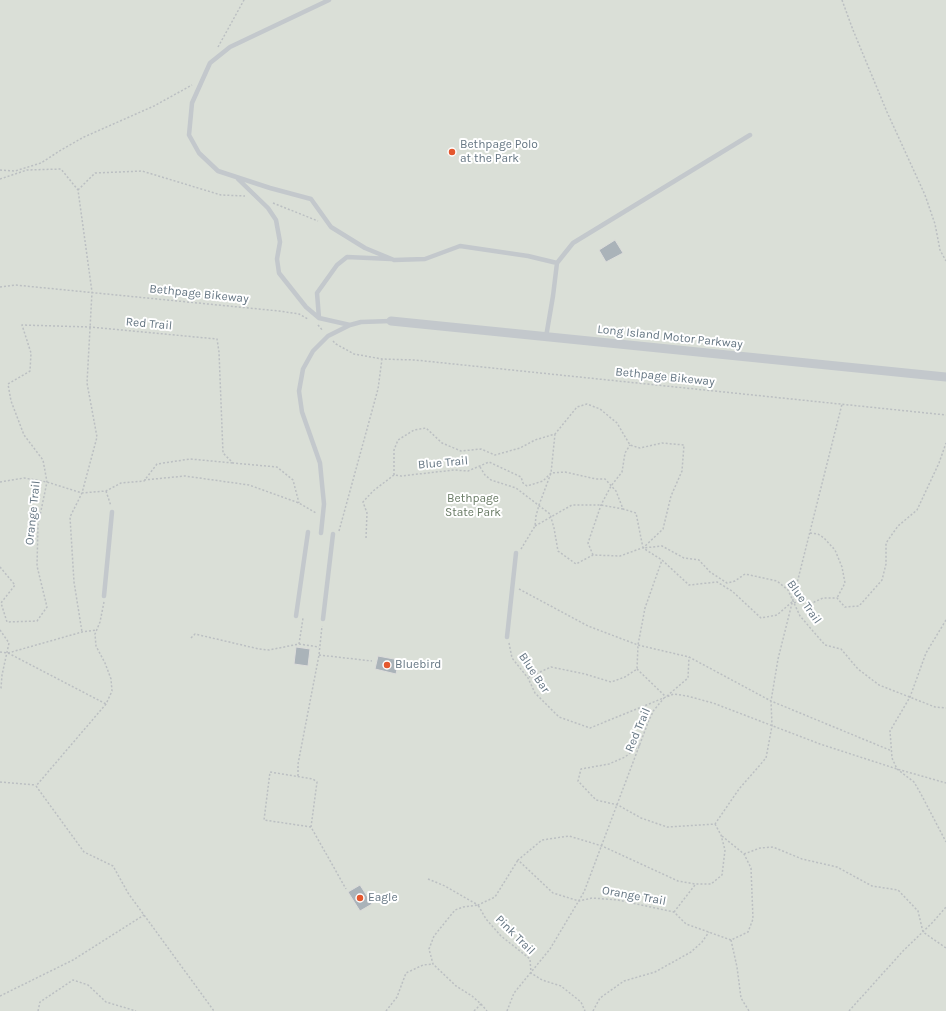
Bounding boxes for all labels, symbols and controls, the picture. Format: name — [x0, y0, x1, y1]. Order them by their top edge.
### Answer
place label: Bethpage Polo at the Park — [460, 138, 538, 166]
marker: Bethpage Polo at the Park — [447, 147, 457, 157]
street label: Bethpage Bikeway — [149, 282, 249, 306]
street label: Red Trail — [125, 315, 173, 333]
street label: Long Island Motor Parkway — [597, 322, 743, 352]
street label: Bethpage Bikeway — [615, 365, 715, 389]
street label: Blue Trail — [417, 454, 469, 472]
street label: Orange Trail — [22, 480, 44, 546]
park label: Bethpage State Park — [445, 492, 501, 520]
street label: Blue Trail — [784, 577, 824, 627]
street label: Blue Bar — [515, 650, 553, 696]
place label: Bluebird — [395, 658, 441, 672]
marker: Bluebird — [382, 660, 392, 670]
street label: Red Trail — [622, 706, 654, 754]
street label: Orange Trail — [601, 883, 667, 909]
place label: Eagle — [368, 891, 398, 905]
marker: Eagle — [355, 893, 365, 903]
street label: Pink Trail — [492, 912, 538, 958]

